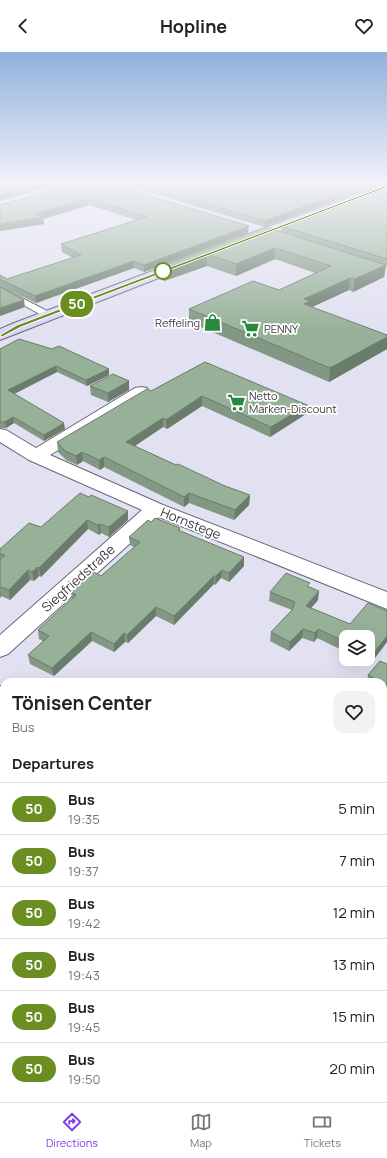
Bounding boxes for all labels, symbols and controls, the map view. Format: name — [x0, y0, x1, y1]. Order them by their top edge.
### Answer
text: Hopline — [160, 14, 227, 38]
icon: back — [12, 15, 34, 37]
icon: heart — [353, 15, 375, 37]
unlabelled marker — [154, 262, 172, 280]
line badge: 50 — [59, 291, 95, 317]
text: 50 — [68, 294, 86, 313]
shop icon: Reffeling — [203, 313, 223, 333]
place label: Reffeling — [155, 315, 200, 330]
supermarket icon: PENNY — [241, 319, 261, 339]
place label: PENNY — [264, 321, 299, 336]
place label: Netto Marken-Discount — [249, 388, 337, 416]
supermarket icon: Netto Marken-Discount — [226, 392, 246, 412]
street label: Hornstege — [158, 503, 224, 543]
street label: Siegfriedstraße — [37, 540, 119, 616]
map controls — [339, 630, 375, 666]
button: layers — [339, 630, 375, 666]
text: Tönisen Center — [12, 690, 152, 716]
button: heart — [333, 691, 375, 733]
text: Bus — [12, 718, 35, 736]
text: Departures — [12, 753, 94, 774]
text: Bus — [68, 789, 95, 810]
text: 5 min — [338, 798, 375, 819]
text: 50 — [25, 799, 43, 818]
text: 19:35 — [68, 810, 100, 828]
text: Bus — [68, 841, 95, 862]
text: 7 min — [339, 850, 375, 871]
text: 50 — [25, 851, 43, 870]
text: 19:37 — [68, 862, 99, 880]
text: Bus — [68, 893, 95, 914]
text: 12 min — [332, 902, 375, 923]
text: 50 — [25, 903, 43, 922]
text: 19:42 — [68, 914, 100, 932]
text: Bus — [68, 945, 95, 966]
text: 13 min — [333, 954, 375, 975]
text: 50 — [25, 955, 43, 974]
text: 19:43 — [68, 966, 100, 984]
text: Bus — [68, 997, 95, 1018]
text: 15 min — [332, 1006, 375, 1027]
text: 50 — [25, 1007, 43, 1026]
text: 19:45 — [68, 1018, 100, 1036]
text: Bus — [68, 1049, 95, 1070]
text: 20 min — [329, 1058, 375, 1079]
text: 50 — [25, 1059, 43, 1078]
text: 19:50 — [68, 1070, 100, 1088]
tab: Directions — [46, 1111, 98, 1150]
tab: Map — [190, 1111, 212, 1150]
tab: Tickets — [304, 1111, 341, 1150]

